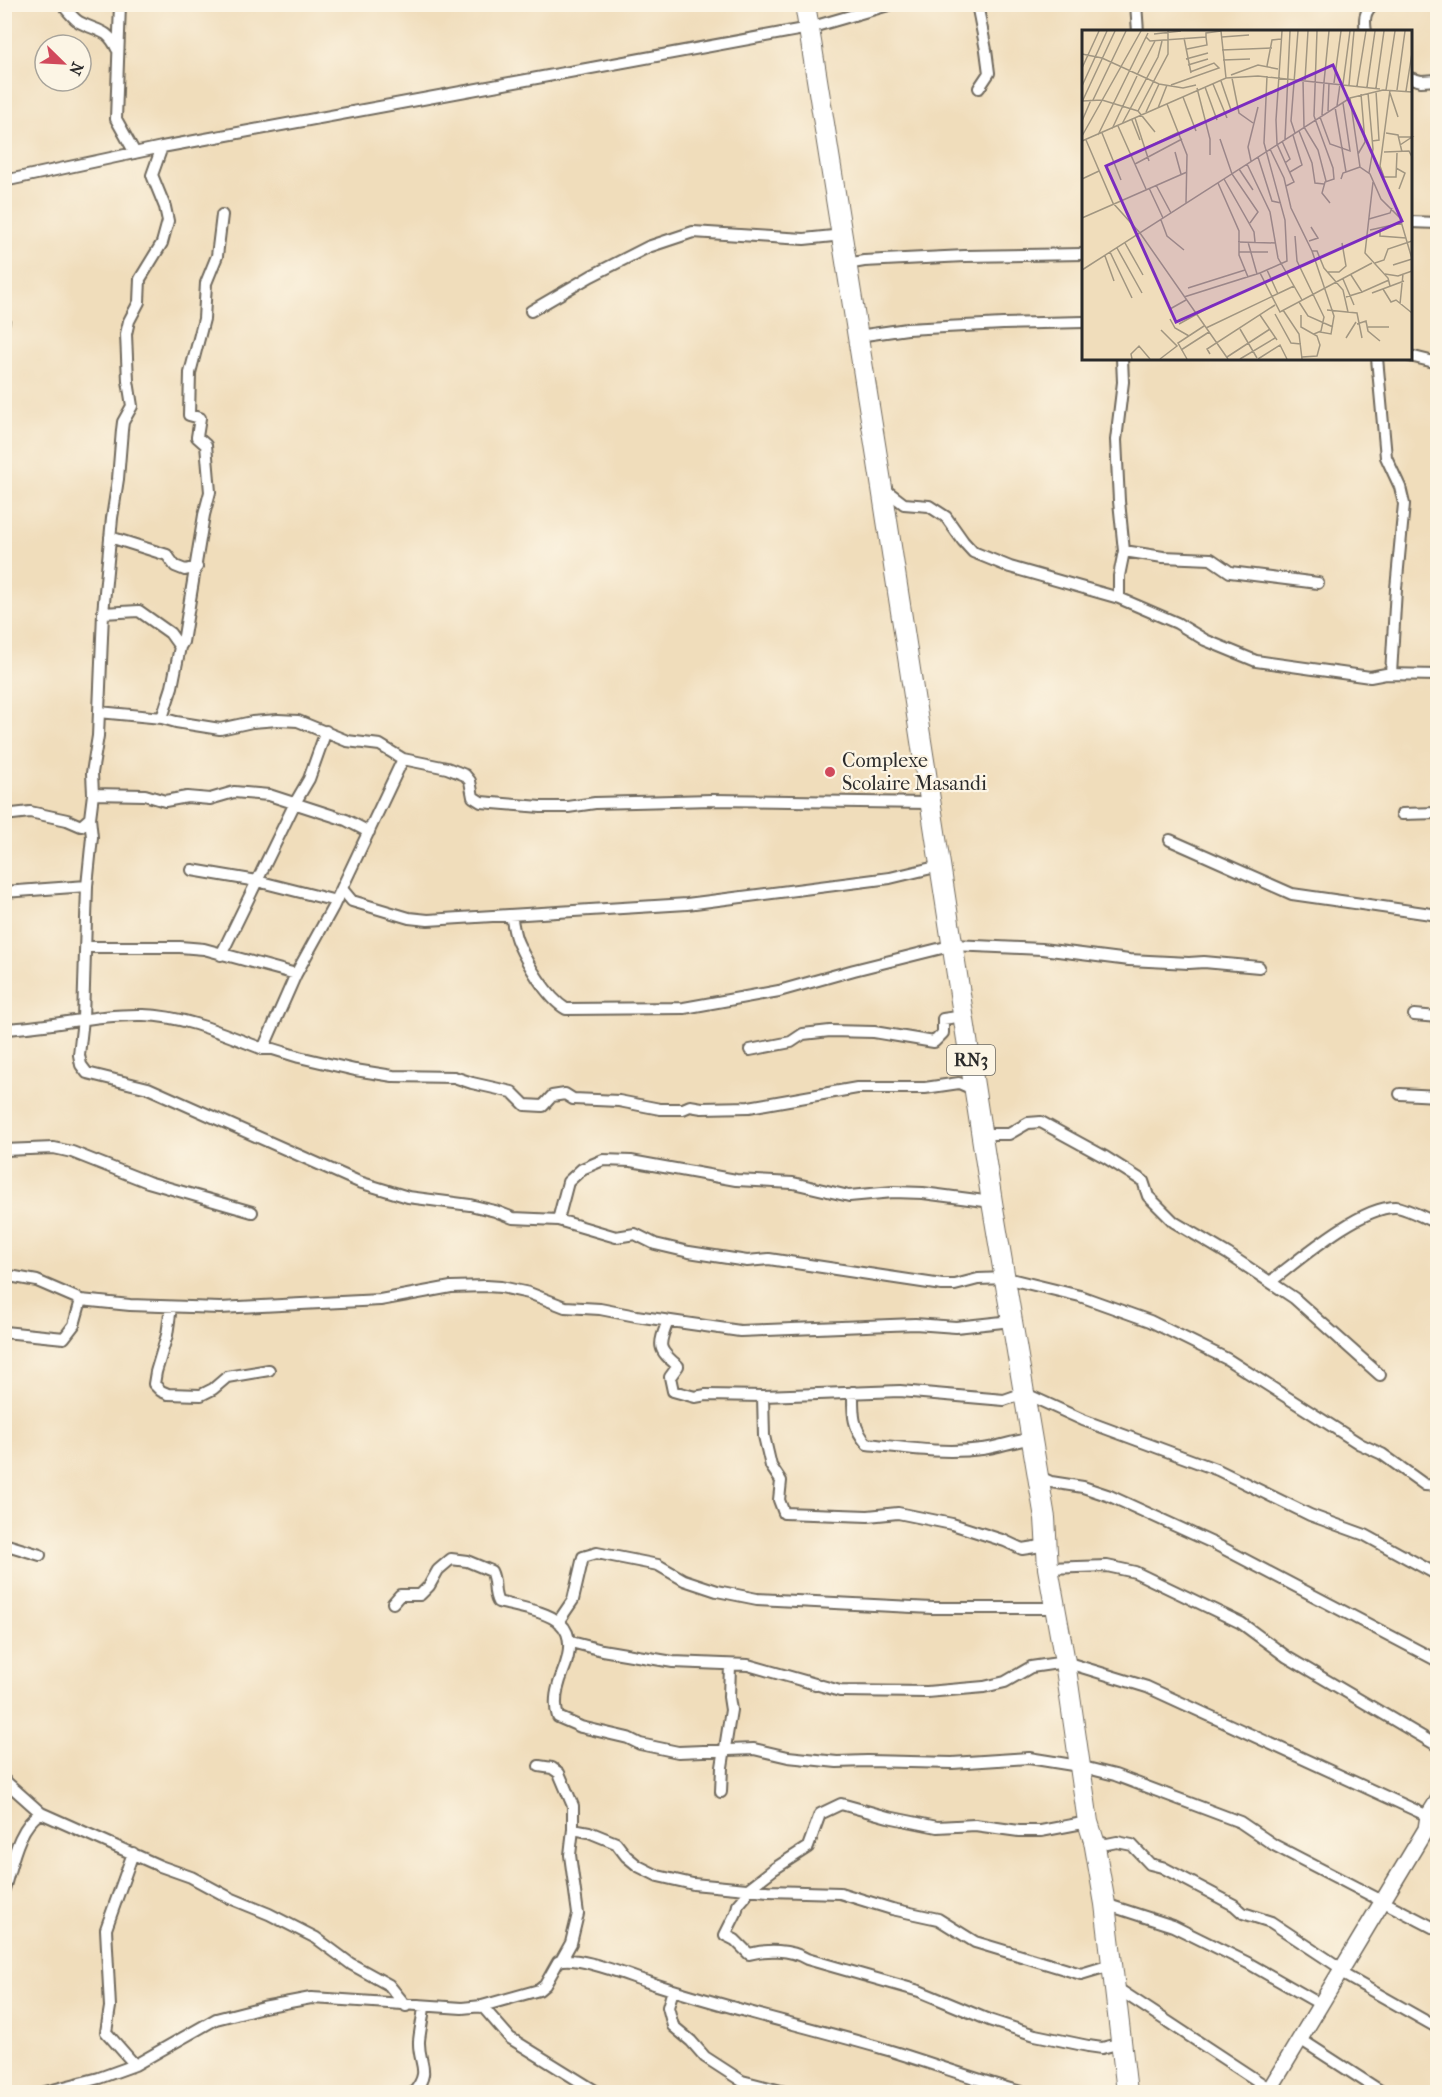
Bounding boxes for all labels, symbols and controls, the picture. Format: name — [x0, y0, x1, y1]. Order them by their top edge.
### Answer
inset map — [1082, 30, 1412, 360]
north arrow — [33, 33, 93, 93]
text: N — [65, 59, 87, 79]
place label: Complexe Scolaire Masandi — [842, 749, 987, 795]
marker: Complexe Scolaire Masandi — [823, 765, 837, 779]
road number: RN3 — [947, 1045, 995, 1075]

